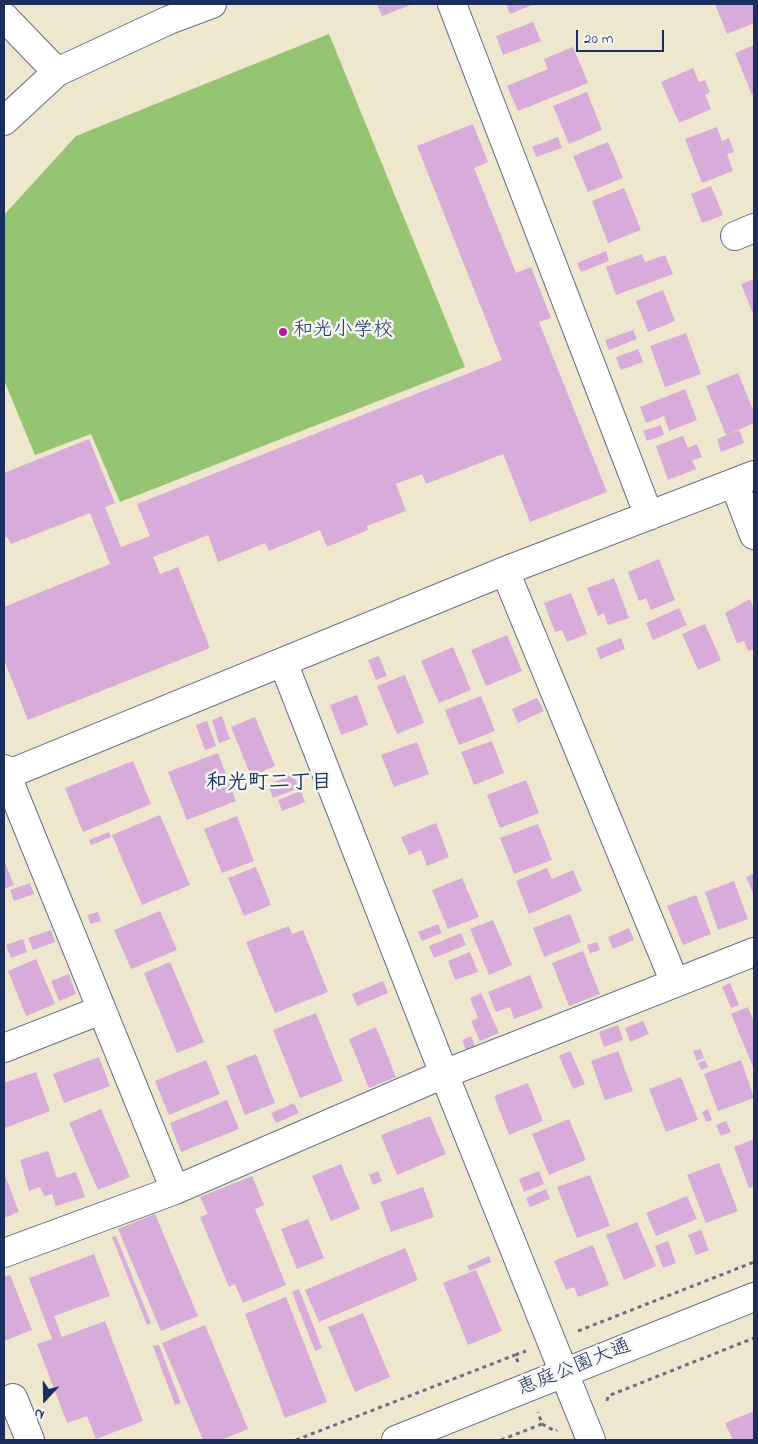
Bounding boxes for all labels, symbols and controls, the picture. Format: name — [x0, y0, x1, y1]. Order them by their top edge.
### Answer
scale bar — [578, 20, 666, 52]
text: 20 m — [584, 28, 613, 50]
place label: 和光小学校 — [293, 320, 393, 344]
marker: 和光小学校 — [277, 326, 289, 338]
district label: 和光町二丁目 — [206, 772, 332, 798]
street label: 恵庭公園大通 — [515, 1335, 635, 1403]
north arrow — [20, 1374, 70, 1424]
text: N — [31, 1402, 48, 1425]

